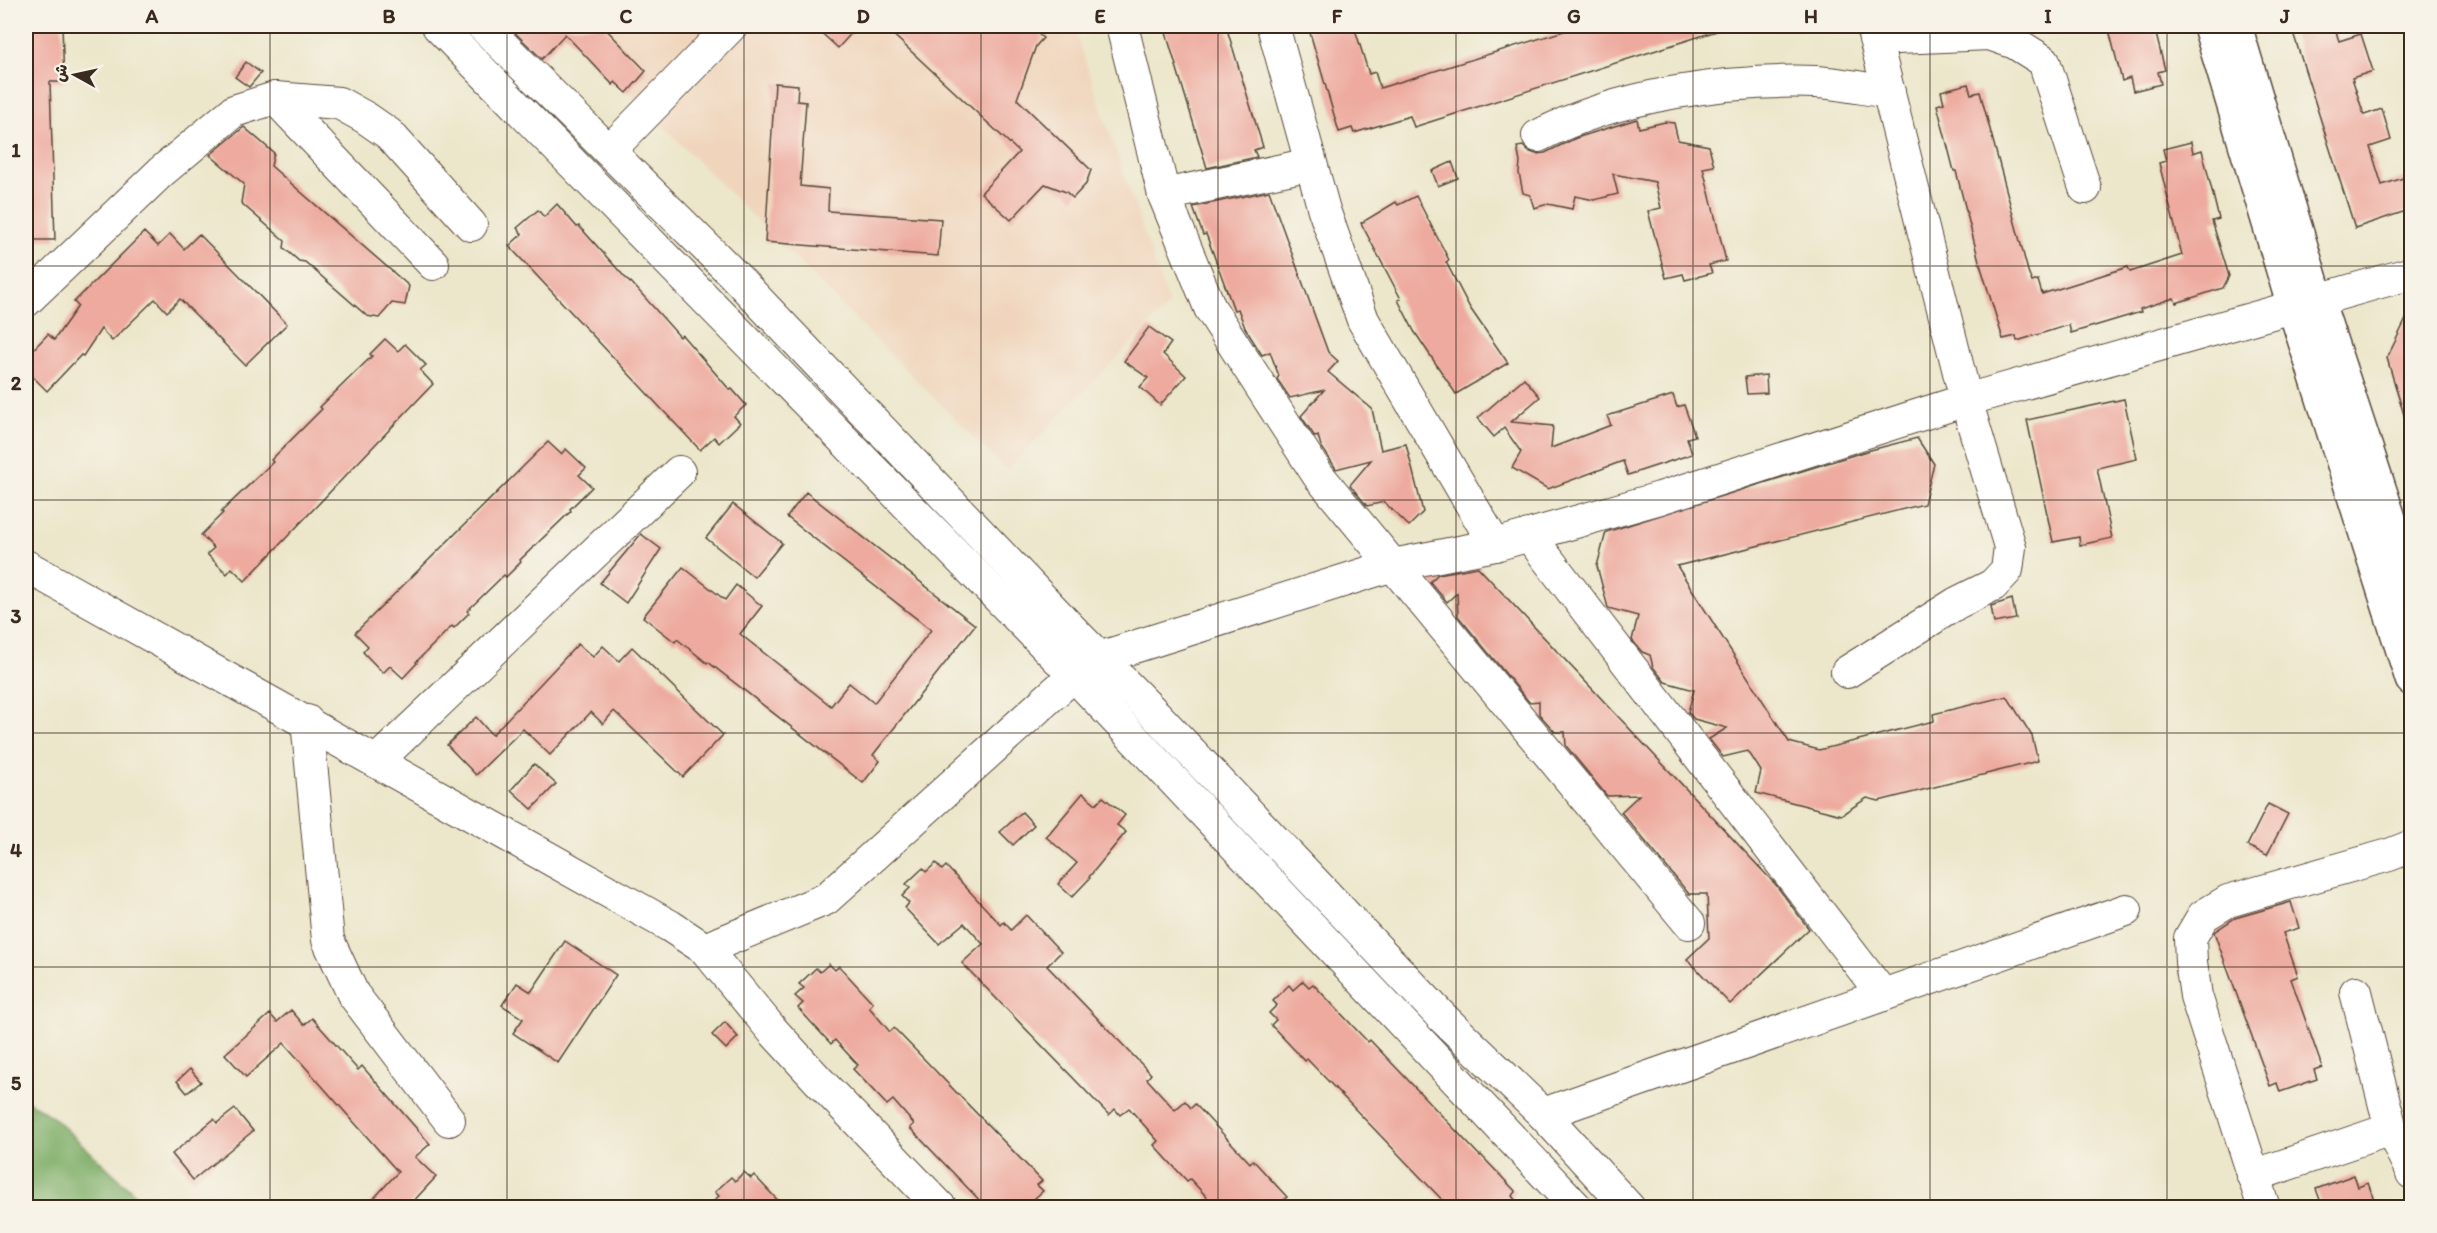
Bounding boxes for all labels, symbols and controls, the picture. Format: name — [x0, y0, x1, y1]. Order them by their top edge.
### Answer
text: A — [145, 4, 159, 28]
text: B — [383, 4, 396, 28]
text: C — [620, 4, 633, 28]
text: D — [856, 4, 870, 28]
text: E — [1094, 4, 1106, 28]
text: F — [1332, 4, 1343, 28]
text: G — [1567, 4, 1581, 28]
text: H — [1804, 4, 1818, 28]
text: I — [2044, 4, 2052, 28]
text: J — [2279, 4, 2290, 28]
north arrow — [45, 45, 105, 105]
text: ش — [50, 63, 71, 83]
text: 1 — [11, 138, 21, 162]
text: 2 — [11, 371, 22, 395]
text: 3 — [11, 604, 22, 628]
text: 4 — [10, 838, 22, 862]
text: 5 — [11, 1071, 22, 1095]

